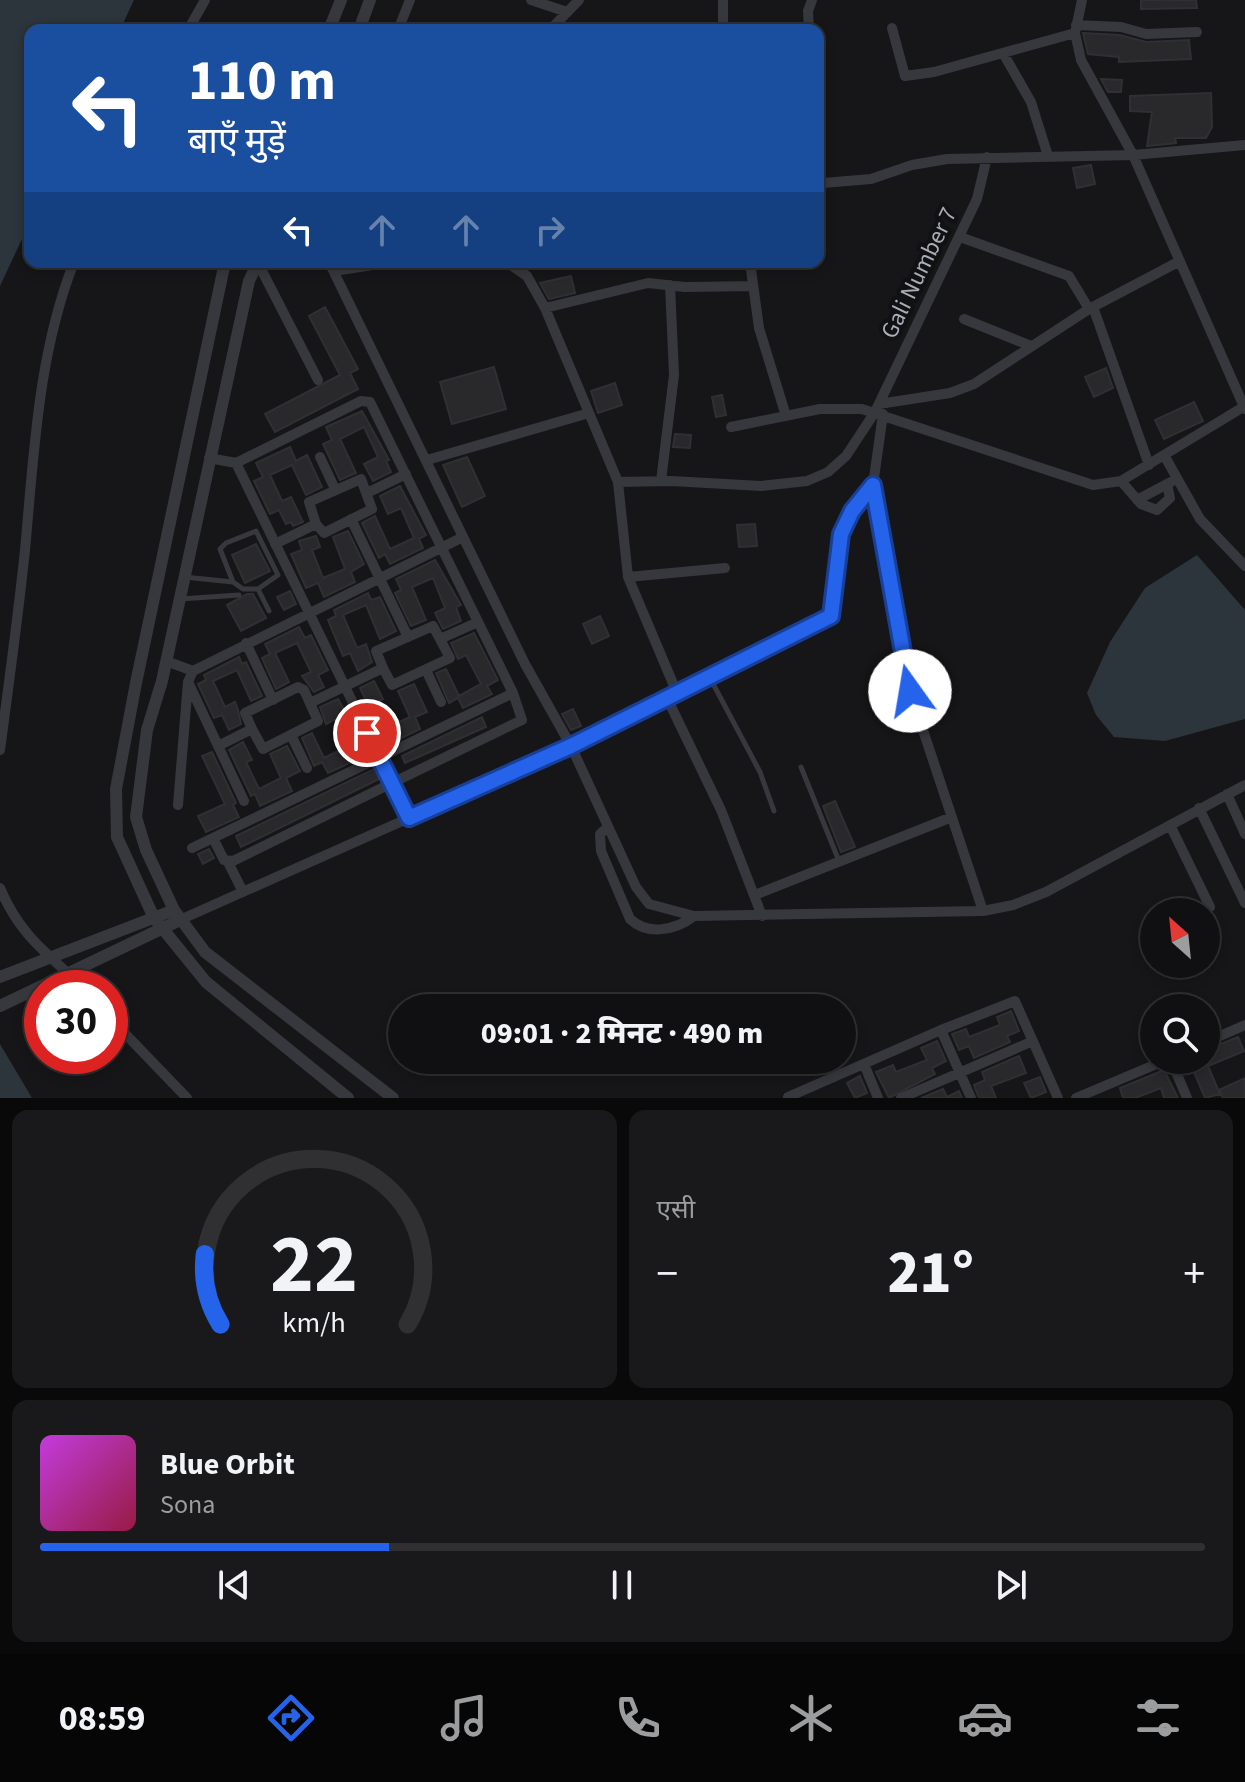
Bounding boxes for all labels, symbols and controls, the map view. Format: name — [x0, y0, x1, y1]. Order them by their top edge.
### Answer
text: 110 m — [188, 42, 336, 121]
icon: left — [56, 56, 160, 160]
text: बाएँ मुड़ें — [188, 116, 286, 167]
street label: Gali Number 7 — [872, 201, 966, 345]
icon: left — [276, 208, 320, 252]
icon: ahead — [360, 208, 404, 252]
icon: ahead — [444, 208, 488, 252]
icon: right — [528, 208, 572, 252]
position arrow — [868, 649, 952, 733]
pin — [333, 699, 401, 767]
icon: arrive — [345, 711, 389, 755]
north arrow — [1140, 898, 1220, 978]
map controls — [1140, 898, 1220, 1074]
speed limit sign: 30 — [24, 970, 128, 1074]
button: search — [1140, 994, 1220, 1074]
text: 09:01 · 2 मिनट · 490 m — [481, 1012, 763, 1055]
text: एसी — [657, 1191, 695, 1228]
text: 22 — [270, 1206, 358, 1324]
text: 21° — [888, 1231, 974, 1316]
text: − — [657, 1243, 678, 1306]
text: + — [1183, 1243, 1205, 1306]
text: km/h — [283, 1303, 346, 1343]
text: Blue Orbit — [160, 1443, 295, 1486]
text: Sona — [160, 1486, 215, 1523]
icon: previous — [212, 1563, 256, 1607]
icon: pause — [600, 1563, 644, 1607]
icon: next — [989, 1563, 1033, 1607]
icon: directions — [263, 1690, 319, 1746]
icon: music — [436, 1690, 492, 1746]
icon: phone — [610, 1690, 666, 1746]
icon: climate — [783, 1690, 839, 1746]
icon: car — [957, 1690, 1013, 1746]
icon: filters — [1130, 1690, 1186, 1746]
text: 08:59 — [59, 1693, 146, 1744]

